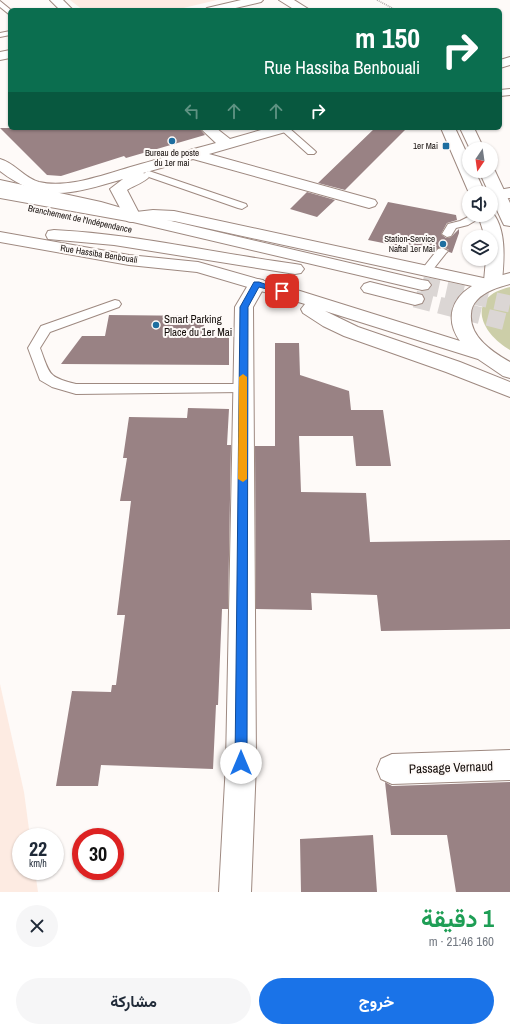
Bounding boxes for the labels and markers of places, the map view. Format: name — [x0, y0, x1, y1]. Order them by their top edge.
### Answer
marker: Bureau de poste du 1er mai — [167, 136, 177, 146]
place label: 1er Mai — [413, 140, 438, 152]
marker: 1er Mai — [441, 141, 451, 151]
place label: Bureau de poste du 1er mai — [145, 147, 199, 169]
place label: Station-Service Naftal 1er Mai — [384, 233, 435, 255]
marker: Station-Service Naftal 1er Mai — [438, 239, 448, 249]
pin — [265, 274, 299, 308]
place label: Smart Parking Place du 1er Mai — [164, 312, 232, 339]
marker: Smart Parking Place du 1er Mai — [151, 320, 161, 330]

